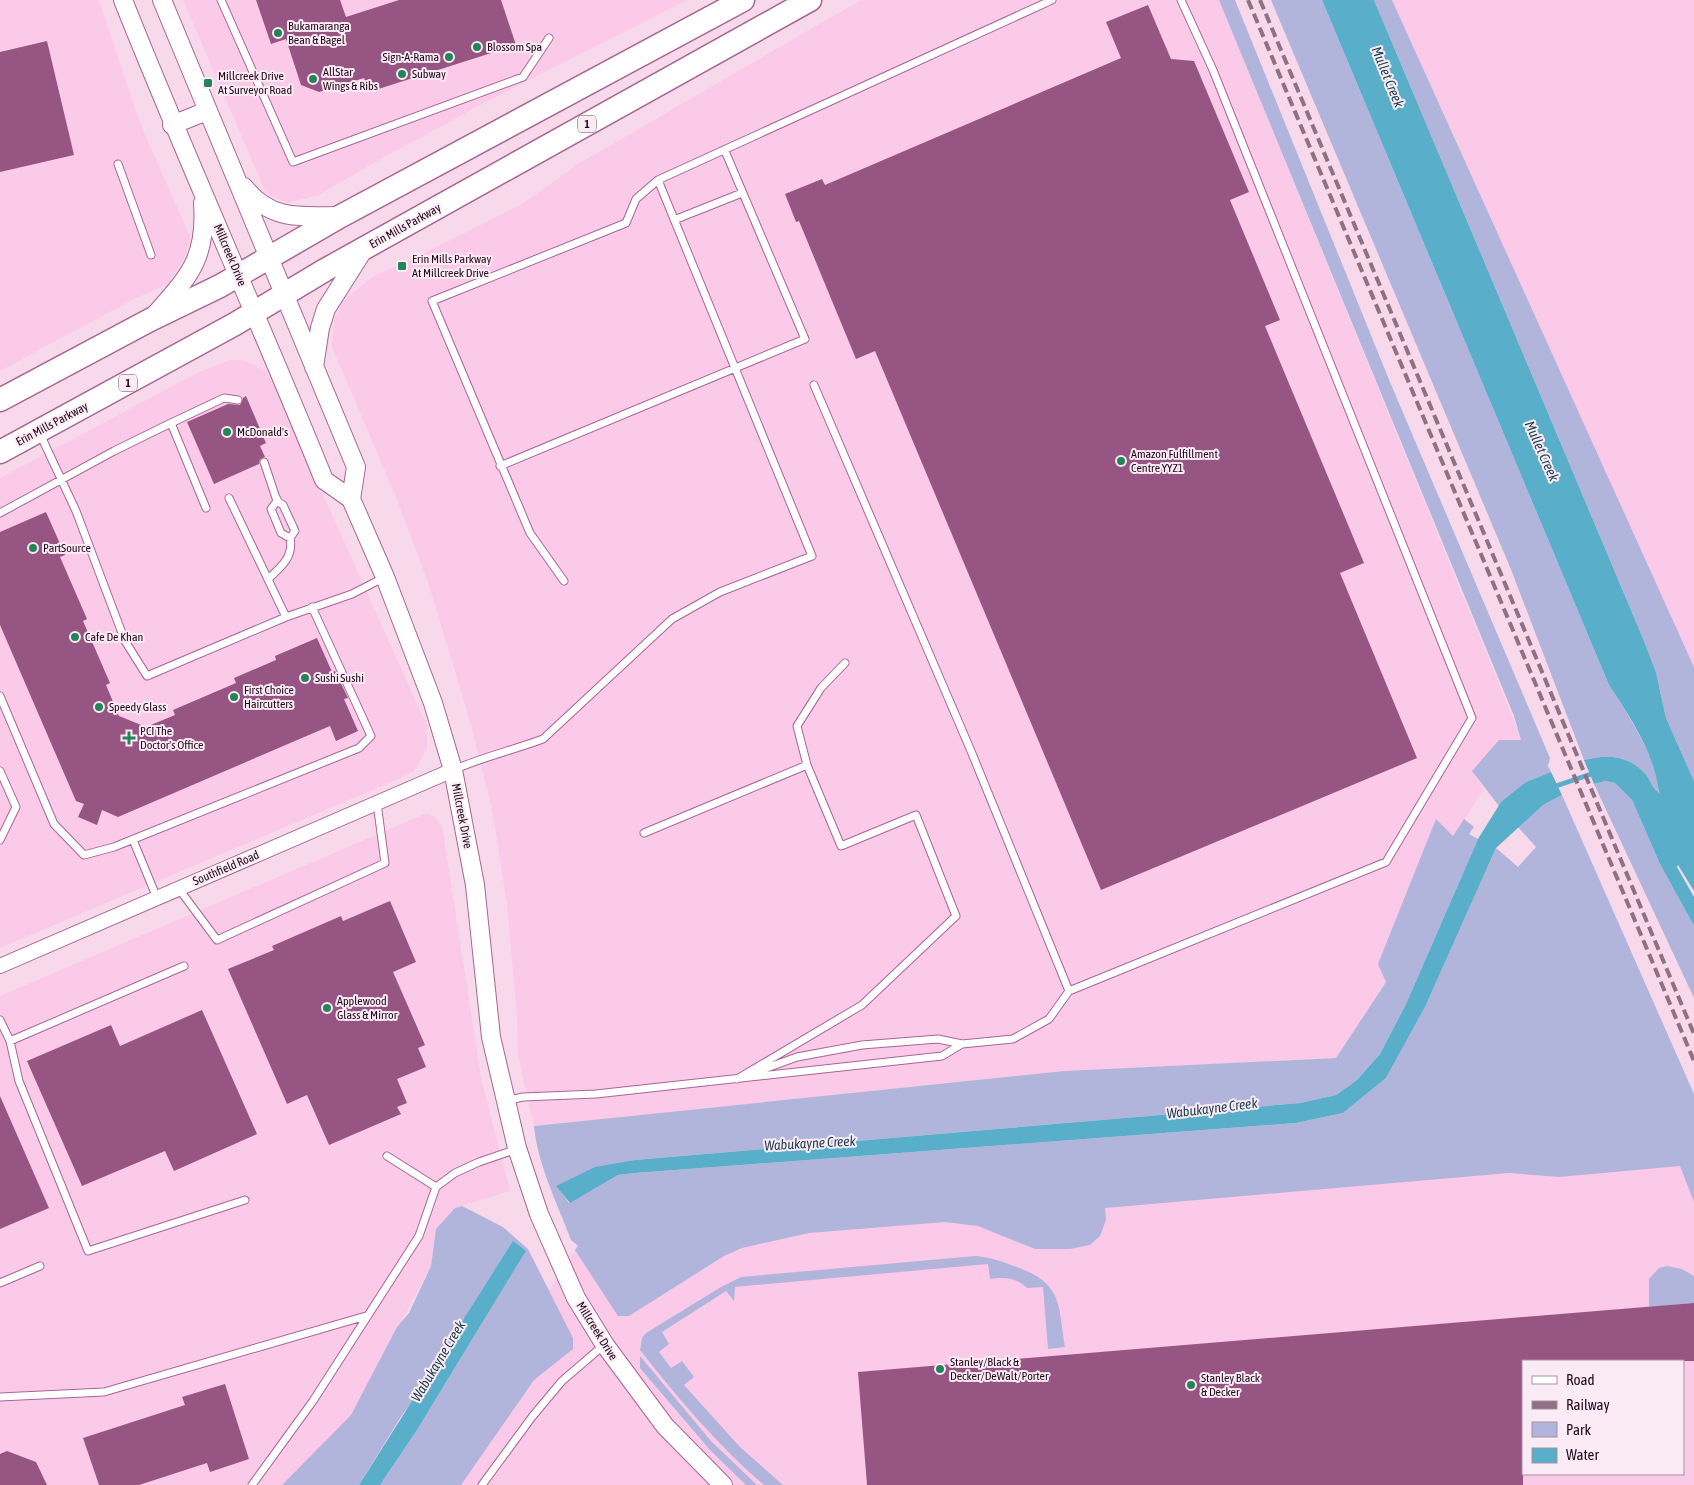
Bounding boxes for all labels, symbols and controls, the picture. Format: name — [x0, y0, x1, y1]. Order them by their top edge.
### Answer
place label: Bukamaranga Bean & Bagel — [288, 19, 350, 47]
marker: Bukamaranga Bean & Bagel — [272, 27, 284, 39]
place label: Blossom Spa — [487, 40, 542, 54]
marker: Blossom Spa — [471, 41, 483, 53]
water label: Mullet Creek — [1369, 44, 1408, 111]
place label: Sign-A-Rama — [383, 50, 439, 64]
marker: Sign-A-Rama — [443, 51, 455, 63]
place label: AllStar Wings & Ribs — [323, 65, 378, 93]
place label: Subway — [412, 67, 446, 81]
marker: Subway — [396, 68, 408, 80]
place label: Millcreek Drive At Surveyor Road — [218, 69, 292, 97]
marker: AllStar Wings & Ribs — [307, 73, 319, 85]
marker: Millcreek Drive At Surveyor Road — [202, 77, 214, 89]
road number: 1 — [578, 116, 596, 132]
street label: Erin Mills Parkway — [367, 201, 443, 251]
street label: Millcreek Drive — [211, 222, 249, 288]
place label: Erin Mills Parkway At Millcreek Drive — [412, 252, 492, 280]
marker: Erin Mills Parkway At Millcreek Drive — [396, 260, 408, 272]
road number: 1 — [119, 374, 137, 392]
street label: Erin Mills Parkway — [14, 399, 90, 449]
water label: Mullet Creek — [1522, 418, 1563, 484]
place label: McDonald's — [237, 425, 288, 439]
marker: McDonald's — [221, 426, 233, 438]
place label: Amazon Fulfillment Centre YYZ1 — [1131, 447, 1218, 475]
marker: Amazon Fulfillment Centre YYZ1 — [1115, 455, 1127, 467]
place label: PartSource — [43, 541, 91, 555]
marker: PartSource — [27, 542, 39, 554]
place label: Cafe De Khan — [85, 630, 143, 644]
marker: Cafe De Khan — [69, 631, 81, 643]
place label: Sushi Sushi — [315, 671, 364, 685]
marker: Sushi Sushi — [299, 672, 311, 684]
place label: First Choice Haircutters — [244, 683, 294, 711]
marker: First Choice Haircutters — [228, 691, 240, 703]
place label: Speedy Glass — [109, 700, 166, 714]
marker: Speedy Glass — [93, 701, 105, 713]
place label: PCI The Doctor's Office — [140, 724, 203, 752]
marker: PCI The Doctor's Office — [122, 731, 136, 745]
street label: Millcreek Drive — [449, 782, 475, 850]
street label: Southfield Road — [191, 848, 261, 888]
place label: Applewood Glass & Mirror — [337, 994, 398, 1022]
marker: Applewood Glass & Mirror — [321, 1002, 333, 1014]
water label: Wabukayne Creek — [1166, 1094, 1259, 1122]
water label: Wabukayne Creek — [764, 1133, 857, 1153]
street label: Millcreek Drive — [574, 1299, 620, 1363]
water label: Wabukayne Creek — [408, 1317, 469, 1404]
place label: Stanley/Black & Decker/DeWalt/Porter — [950, 1355, 1049, 1383]
legend — [1522, 1360, 1684, 1475]
marker: Stanley/Black & Decker/DeWalt/Porter — [934, 1363, 946, 1375]
place label: Stanley Black & Decker — [1201, 1371, 1261, 1399]
text: Road — [1566, 1371, 1595, 1388]
marker: Stanley Black & Decker — [1185, 1379, 1197, 1391]
text: Railway — [1566, 1396, 1610, 1413]
text: Park — [1566, 1421, 1591, 1438]
text: Water — [1566, 1446, 1599, 1463]

